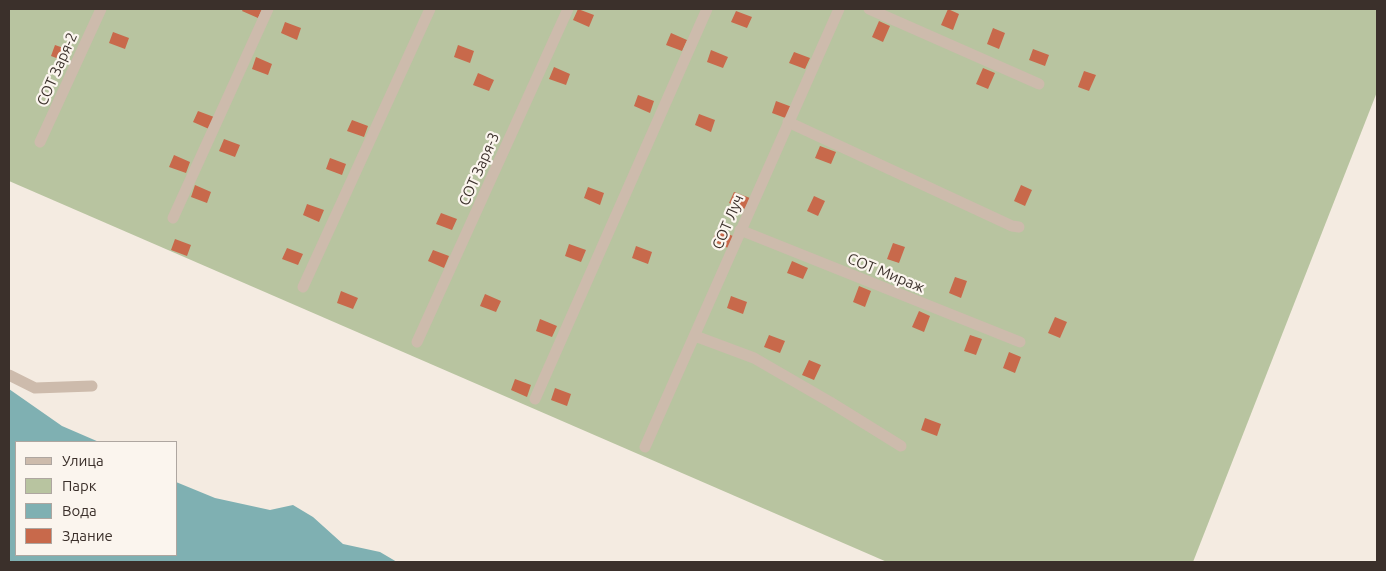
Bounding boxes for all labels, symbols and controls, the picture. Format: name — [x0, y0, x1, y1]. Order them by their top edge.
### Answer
street label: СОТ Заря-2 — [33, 30, 81, 108]
street label: СОТ Заря-3 — [455, 130, 503, 208]
street label: СОТ Луч — [708, 192, 748, 252]
street label: СОТ Мираж — [845, 249, 927, 297]
legend — [15, 441, 178, 556]
text: Улица — [62, 452, 104, 469]
text: Парк — [62, 477, 97, 494]
text: Вода — [62, 502, 97, 519]
text: Здание — [62, 527, 113, 544]

